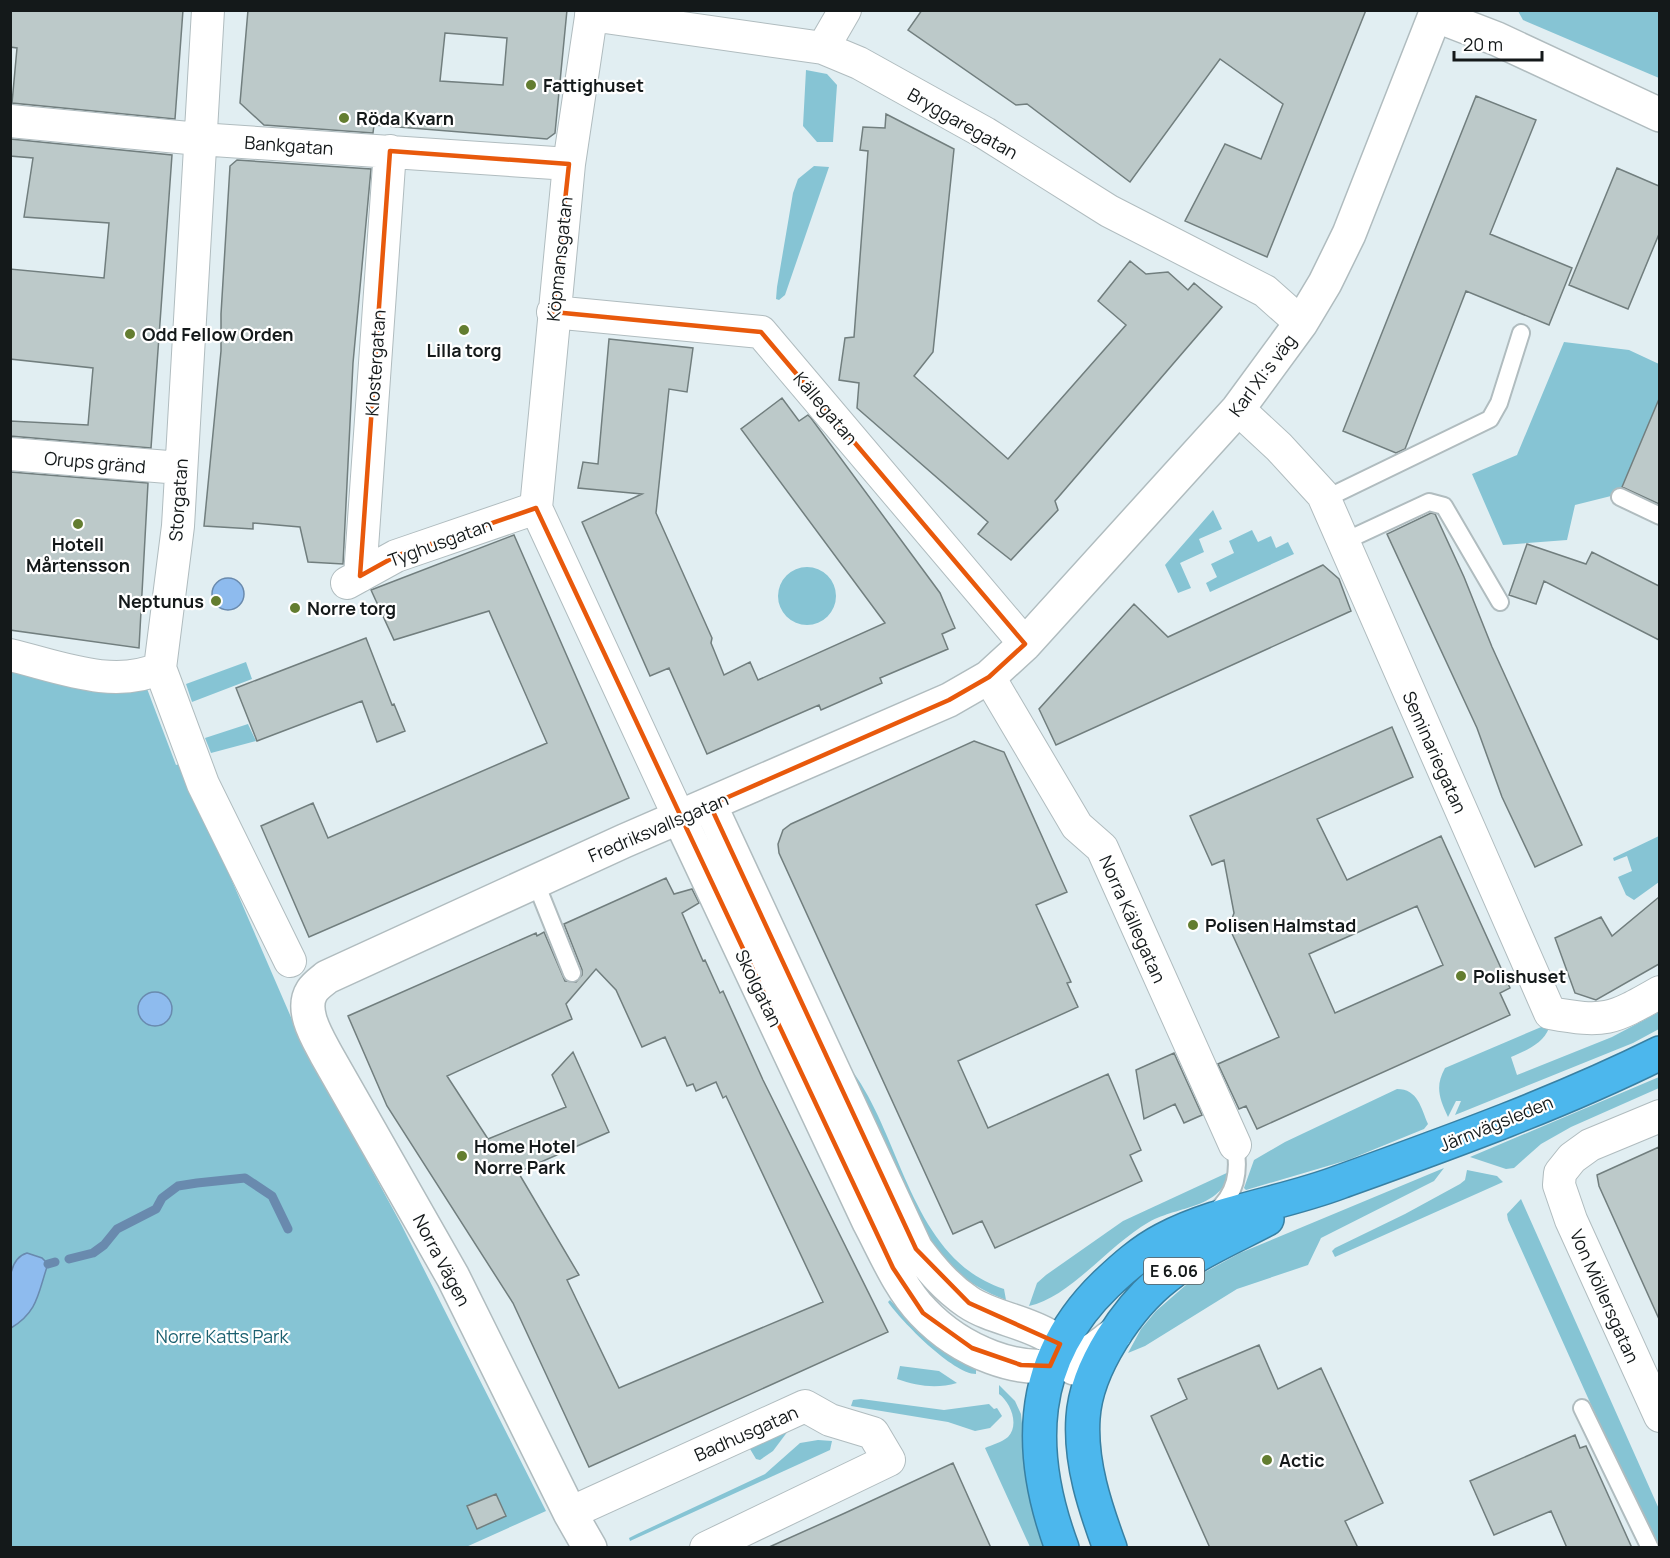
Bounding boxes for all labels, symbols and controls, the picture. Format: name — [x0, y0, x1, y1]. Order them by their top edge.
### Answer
scale bar — [1454, 24, 1542, 62]
text: 20 m — [1463, 32, 1503, 56]
place label: Fattighuset — [543, 73, 644, 97]
marker: Fattighuset — [524, 78, 538, 92]
street label: Bryggaregatan — [904, 82, 1022, 164]
place label: Röda Kvarn — [356, 106, 454, 130]
marker: Röda Kvarn — [337, 111, 351, 125]
street label: Bankgatan — [244, 130, 334, 160]
street label: Köpmansgatan — [541, 195, 577, 323]
street label: Klostergatan — [359, 309, 391, 417]
place label: Odd Fellow Orden — [142, 322, 294, 346]
marker: Lilla torg — [457, 323, 471, 337]
marker: Odd Fellow Orden — [123, 327, 137, 341]
street label: Karl XI:s väg — [1223, 329, 1301, 421]
place label: Lilla torg — [426, 338, 502, 362]
street label: Källegatan — [788, 367, 864, 449]
street label: Orups gränd — [43, 446, 147, 478]
street label: Storgatan — [163, 458, 193, 542]
street label: Tyghusgatan — [385, 512, 495, 572]
marker: Hotell Mårtensson — [71, 517, 85, 531]
place label: Hotell Mårtensson — [26, 532, 130, 577]
place label: Neptunus — [118, 589, 204, 613]
marker: Neptunus — [209, 594, 223, 608]
place label: Norre torg — [307, 596, 396, 620]
marker: Norre torg — [288, 601, 302, 615]
street label: Seminariegatan — [1397, 687, 1473, 817]
street label: Fredriksvallsgatan — [584, 787, 732, 867]
street label: Norra Källegatan — [1094, 851, 1172, 987]
place label: Polisen Halmstad — [1205, 913, 1356, 937]
marker: Polisen Halmstad — [1186, 918, 1200, 932]
street label: Skolgatan — [730, 945, 788, 1031]
place label: Polishuset — [1473, 964, 1566, 988]
marker: Polishuset — [1454, 969, 1468, 983]
street label: Järnvägsleden — [1436, 1089, 1556, 1157]
place label: Home Hotel Norre Park — [474, 1134, 576, 1179]
marker: Home Hotel Norre Park — [455, 1149, 469, 1163]
street label: Norra Vägen — [408, 1210, 476, 1310]
street label: Von Möllersgatan — [1565, 1226, 1645, 1366]
road number: E 6.06 — [1144, 1258, 1204, 1284]
park label: Norre Katts Park — [156, 1324, 289, 1348]
street label: Badhusgatan — [690, 1399, 802, 1467]
place label: Actic — [1279, 1448, 1325, 1472]
marker: Actic — [1260, 1453, 1274, 1467]

